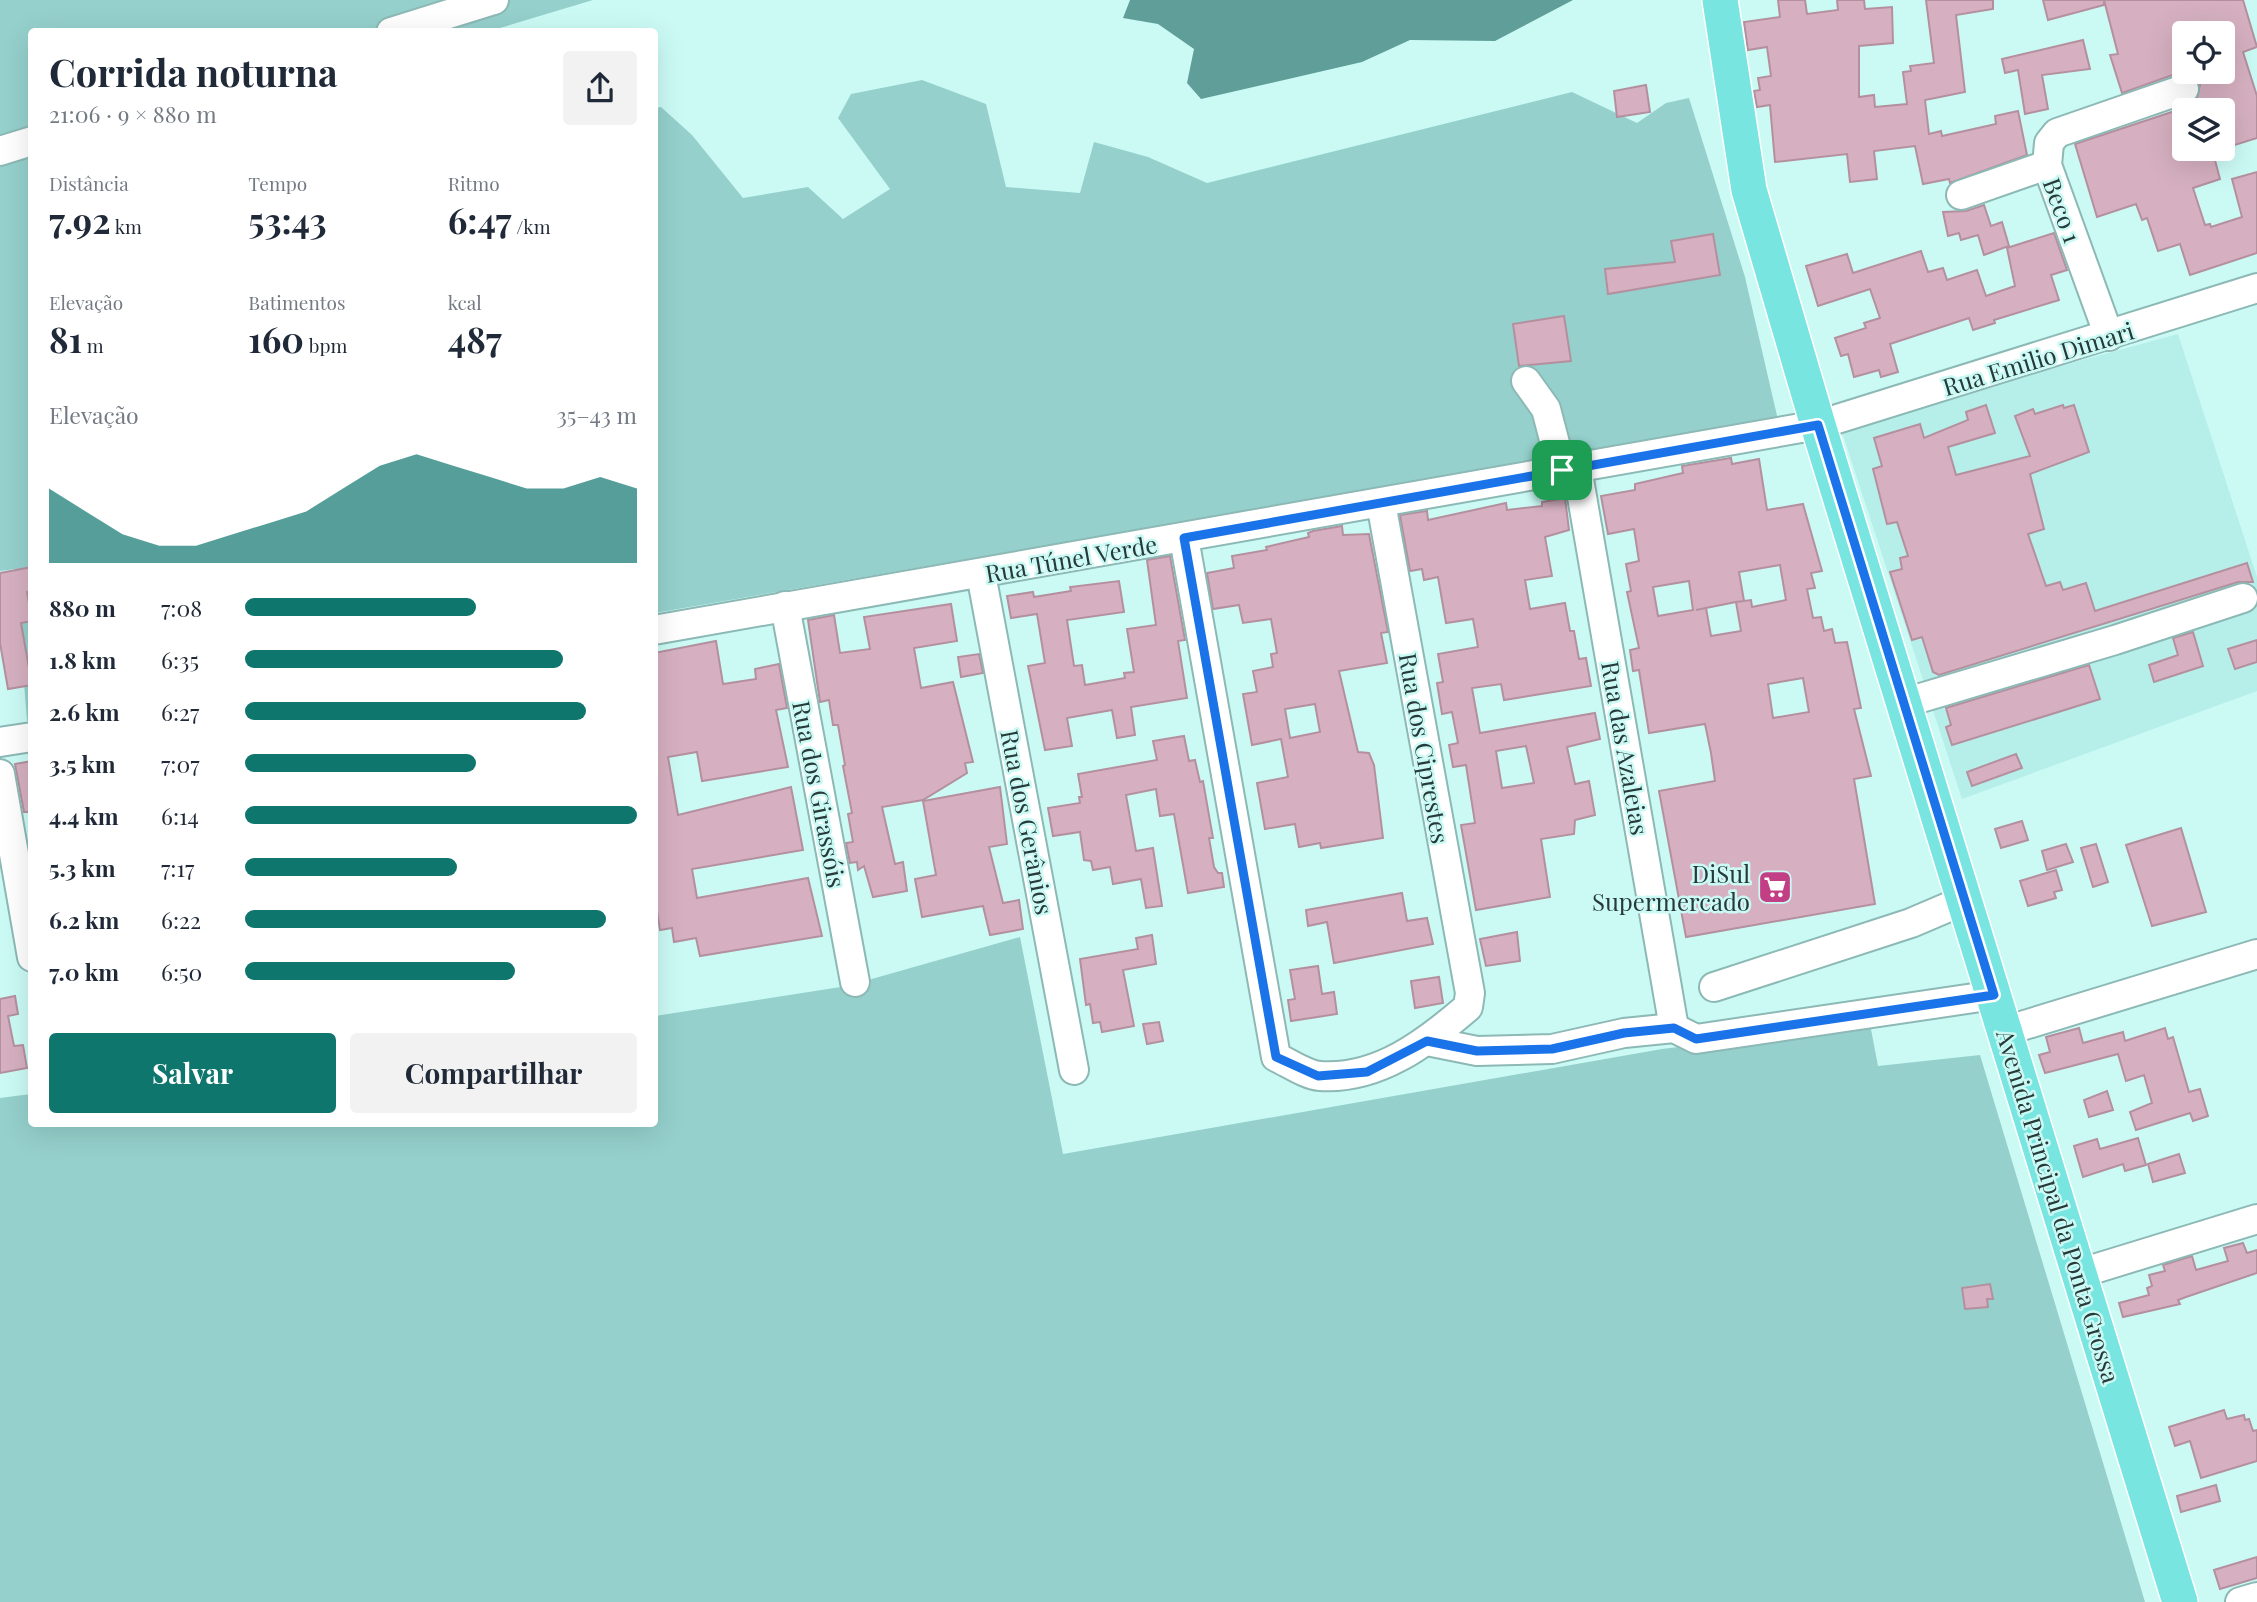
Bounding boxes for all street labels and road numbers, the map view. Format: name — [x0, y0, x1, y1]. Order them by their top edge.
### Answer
street label: Beco 1 — [2037, 173, 2089, 247]
street label: Rua Emilio Dimari — [1938, 314, 2138, 402]
street label: Rua Túnel Verde — [982, 527, 1160, 589]
street label: Rua dos Ciprestes — [1392, 650, 1458, 846]
street label: Rua das Azaleias — [1595, 659, 1657, 837]
street label: Rua dos Girassóis — [786, 698, 854, 890]
street label: Rua dos Gerânios — [994, 727, 1062, 917]
street label: Avenida Principal da Ponta Grossa — [1990, 1024, 2128, 1387]

